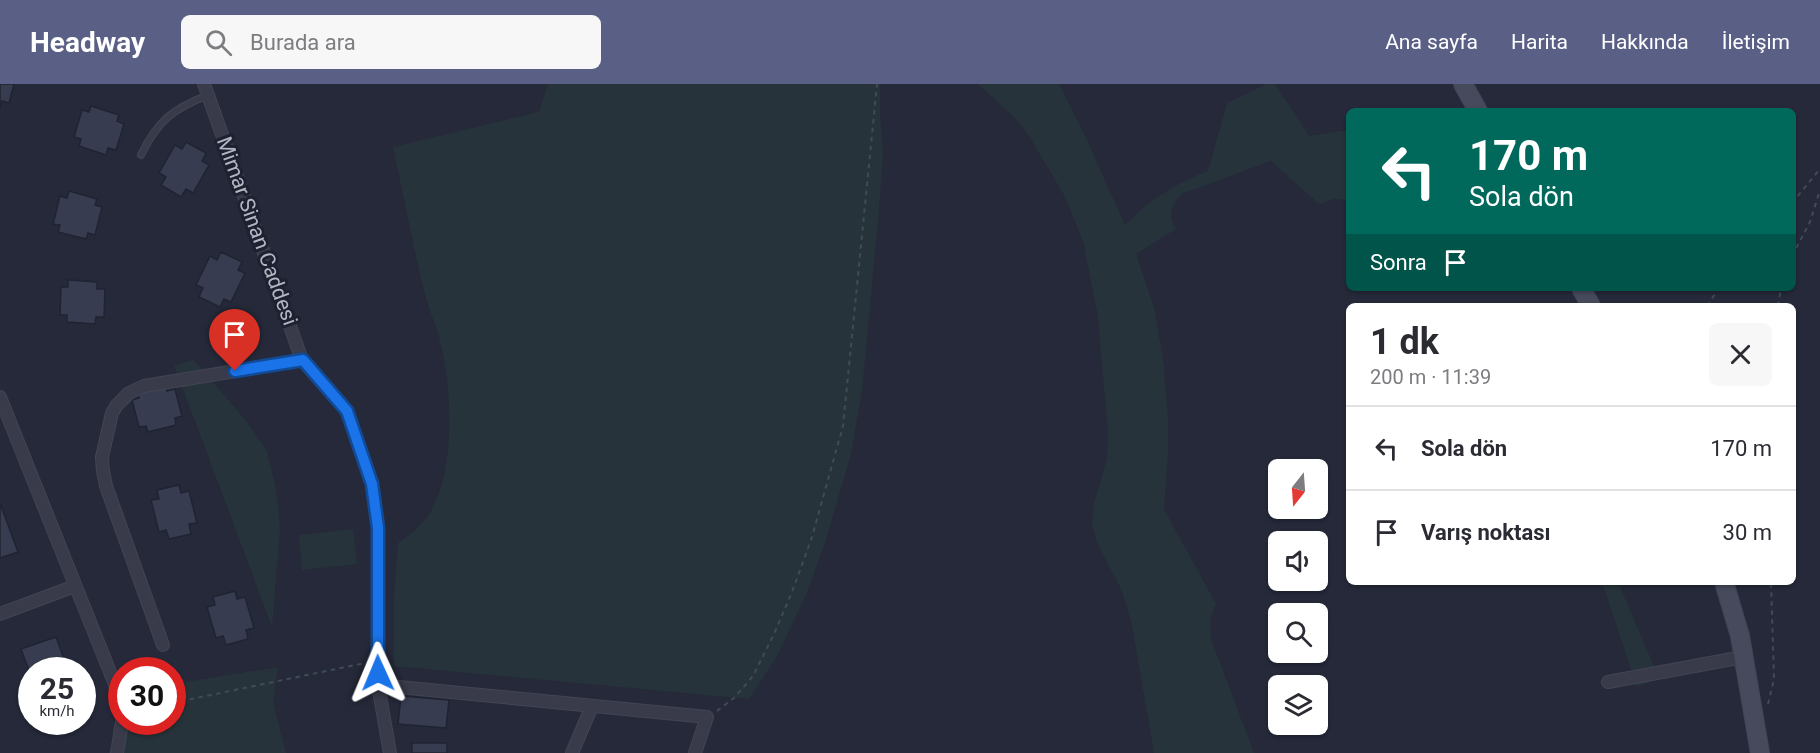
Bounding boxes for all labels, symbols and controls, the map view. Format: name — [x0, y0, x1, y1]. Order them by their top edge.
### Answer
search box — [181, 15, 601, 69]
text: Headway — [30, 26, 145, 59]
icon: search — [202, 26, 235, 59]
text: Burada ara — [250, 30, 356, 55]
text: Ana sayfa — [1385, 30, 1478, 54]
text: Harita — [1511, 30, 1568, 54]
text: Hakkında — [1601, 30, 1689, 54]
text: İletişim — [1722, 30, 1790, 54]
text: 170 m — [1469, 131, 1588, 180]
icon: left — [1370, 132, 1448, 210]
street label: Mimar Sinan Caddesi — [212, 133, 302, 329]
text: Sola dön — [1469, 181, 1574, 213]
icon: arrive — [1439, 246, 1472, 279]
text: Sonra — [1370, 250, 1427, 275]
pin — [209, 309, 260, 371]
icon: arrive — [218, 318, 251, 351]
text: 1 dk — [1370, 321, 1439, 363]
button: close — [1709, 323, 1772, 386]
text: 200 m · 11:39 — [1370, 365, 1491, 389]
icon: left — [1370, 432, 1403, 465]
text: Sola dön — [1421, 436, 1507, 461]
text: 170 m — [1710, 436, 1772, 461]
north arrow — [1268, 459, 1328, 519]
map controls — [1268, 459, 1328, 735]
icon: arrive — [1370, 516, 1403, 549]
text: Varış noktası — [1421, 520, 1551, 545]
text: 30 m — [1723, 520, 1772, 545]
button: sound — [1268, 531, 1328, 591]
button: search — [1268, 603, 1328, 663]
position arrow — [346, 641, 410, 705]
speed limit sign: 30 — [108, 657, 186, 735]
text: 25 — [40, 671, 74, 706]
button: layers — [1268, 675, 1328, 735]
text: km/h — [39, 702, 75, 720]

